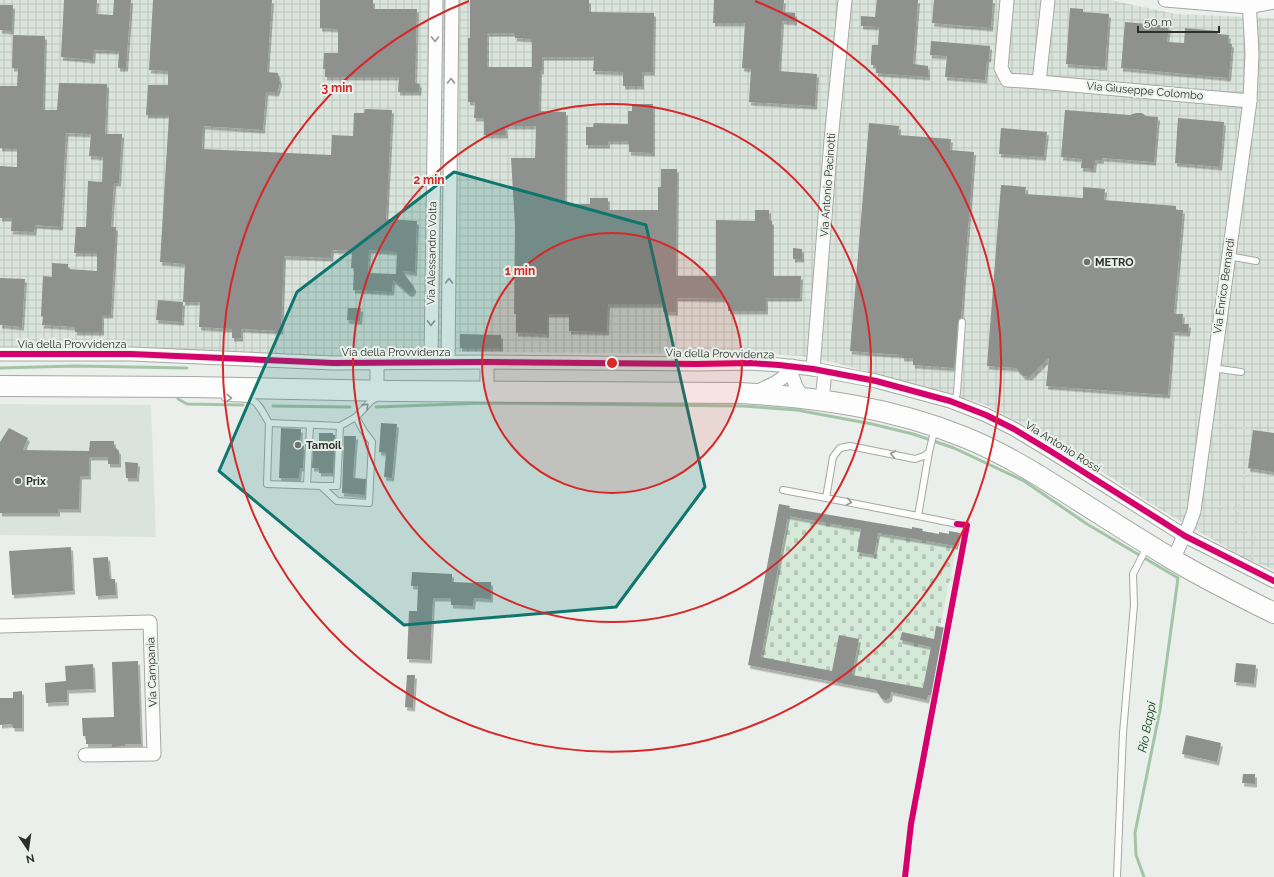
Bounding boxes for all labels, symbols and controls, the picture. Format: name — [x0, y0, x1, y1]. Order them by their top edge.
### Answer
scale bar — [1138, 8, 1219, 34]
text: 50 m — [1144, 15, 1172, 29]
one-way arrow — [431, 36, 439, 42]
one-way arrow — [447, 78, 455, 84]
street label: Via Giuseppe Colombo — [1086, 79, 1204, 103]
text: 3 min — [321, 81, 353, 95]
street label: Via Antonio Pacinotti — [818, 133, 838, 237]
text: 2 min — [413, 173, 445, 187]
street label: Via Alessandro Volta — [425, 201, 439, 305]
street label: Via Enrico Bernardi — [1211, 237, 1237, 335]
place label: METRO — [1095, 256, 1134, 269]
marker: METRO — [1082, 257, 1092, 267]
text: 1 min — [505, 264, 535, 278]
one-way arrow — [445, 278, 453, 284]
one-way arrow — [427, 320, 436, 326]
street label: Via della Provvidenza — [18, 338, 126, 351]
street label: Via della Provvidenza — [342, 346, 450, 359]
street label: Via della Provvidenza — [665, 347, 775, 361]
centre of rings — [605, 356, 619, 370]
one-way arrow — [226, 393, 232, 402]
one-way arrow — [361, 403, 369, 411]
street label: Via Antonio Rossi — [1023, 418, 1103, 476]
place label: Tamoil — [306, 439, 342, 452]
marker: Tamoil — [293, 440, 303, 450]
one-way arrow — [890, 451, 896, 459]
place label: Prix — [26, 475, 46, 488]
marker: Prix — [13, 476, 23, 486]
one-way arrow — [846, 498, 852, 506]
street label: Via Campania — [144, 637, 160, 707]
water label: Rio Bappi — [1135, 700, 1159, 754]
north arrow — [8, 829, 48, 869]
text: N — [25, 851, 36, 866]

